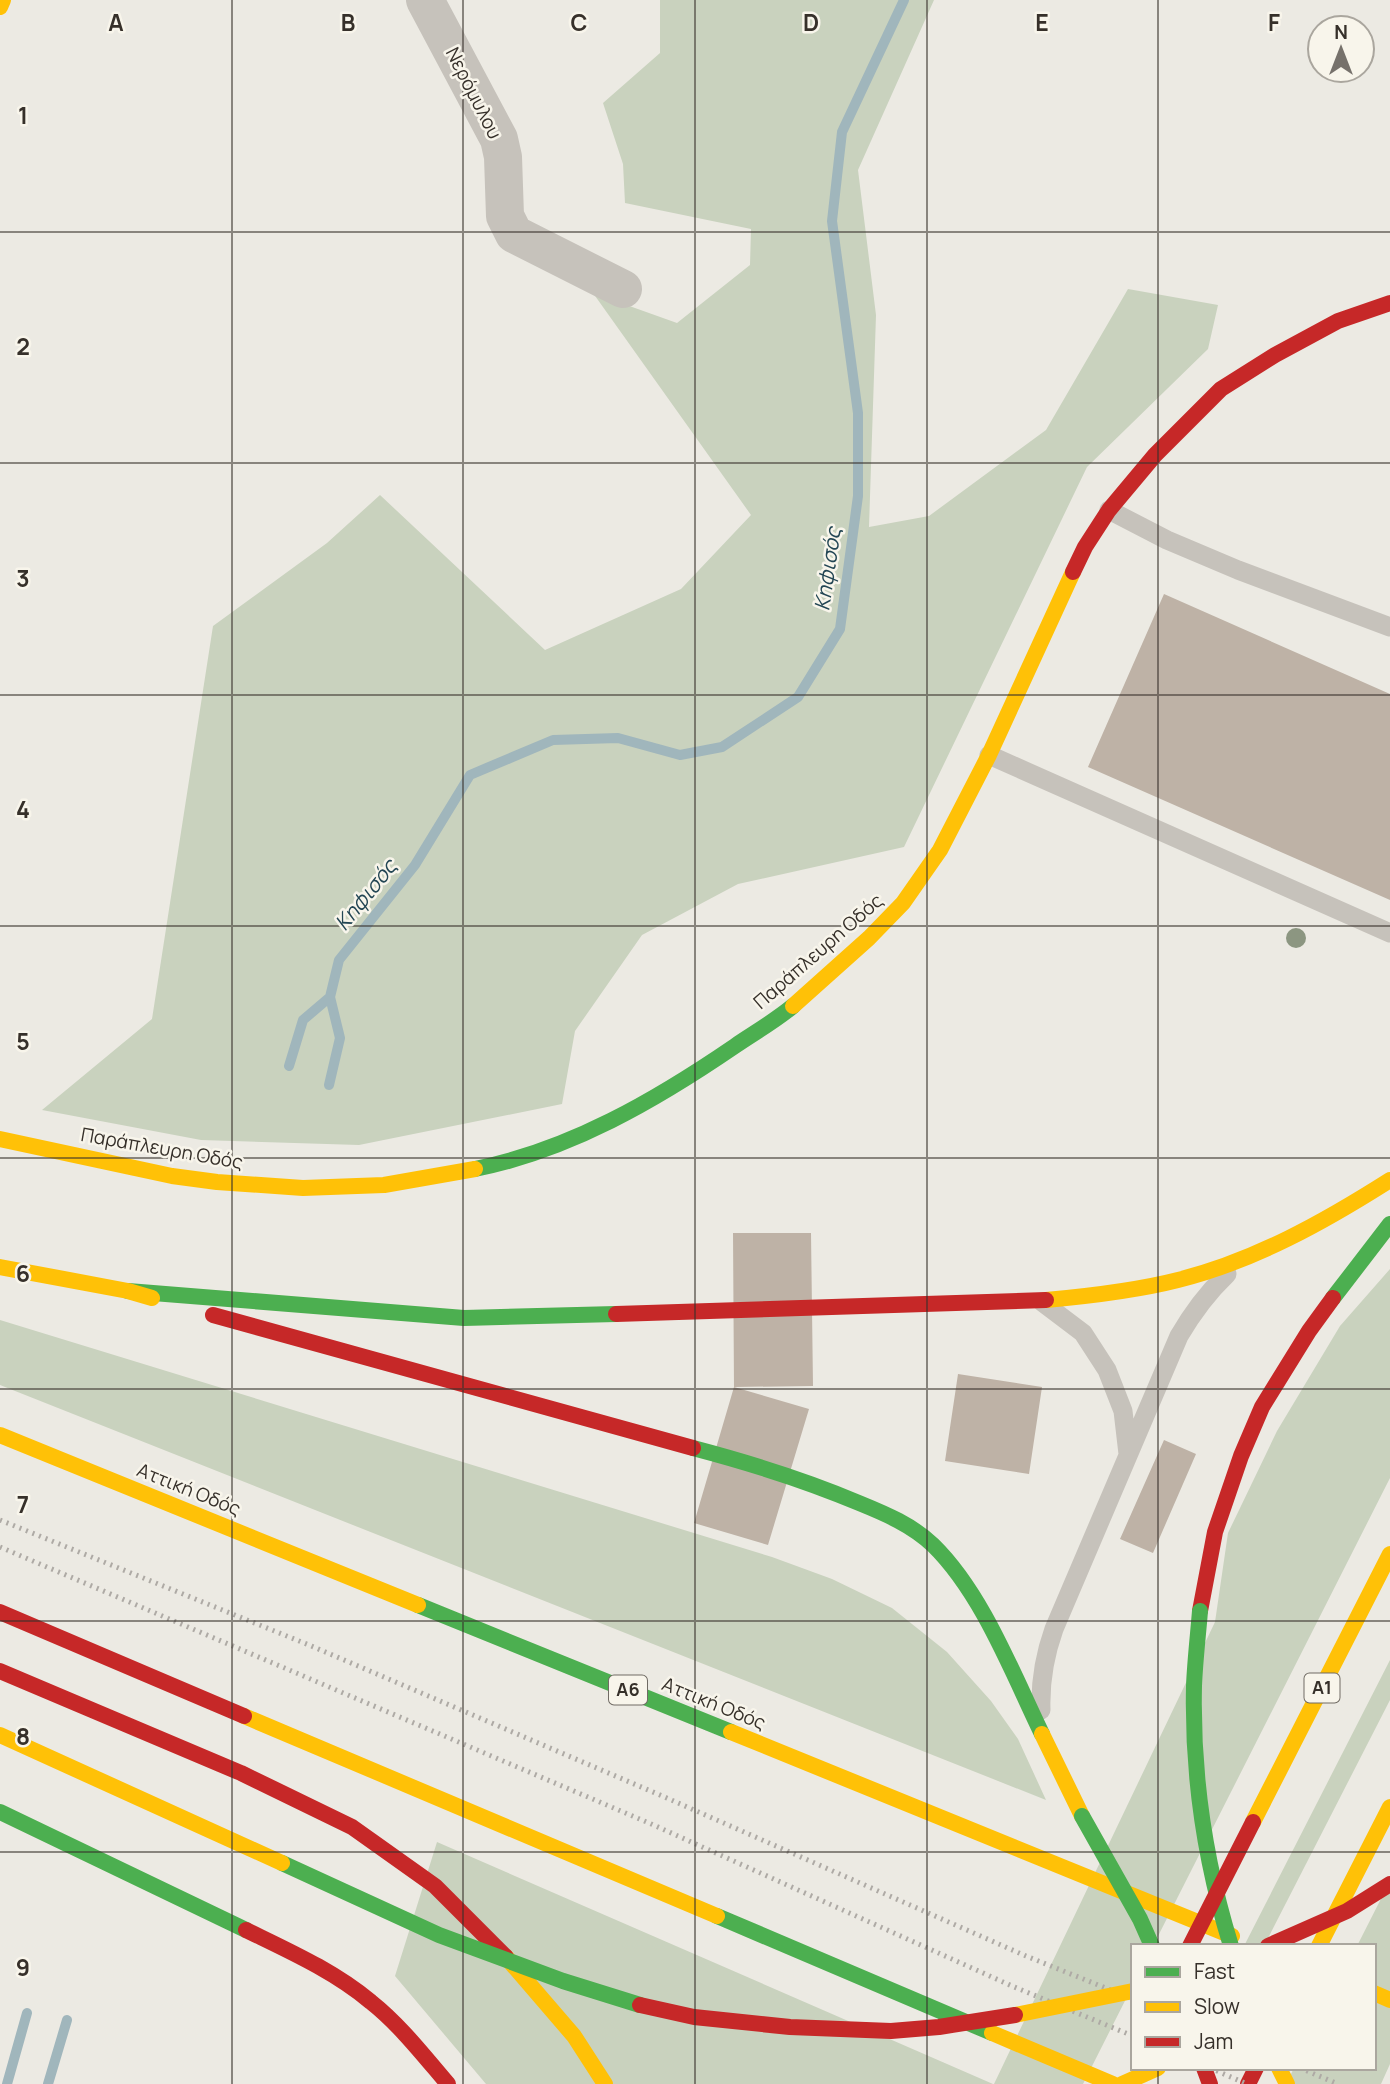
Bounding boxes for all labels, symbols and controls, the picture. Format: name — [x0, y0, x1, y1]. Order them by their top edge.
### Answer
text: A — [108, 6, 124, 38]
text: B — [341, 6, 355, 38]
text: C — [571, 6, 588, 38]
text: D — [803, 6, 819, 38]
text: E — [1035, 6, 1049, 38]
text: F — [1268, 6, 1280, 38]
north arrow — [1306, 14, 1376, 84]
text: N — [1334, 19, 1348, 45]
street label: Νερόμυλου — [440, 43, 508, 143]
text: 1 — [18, 99, 28, 131]
text: 2 — [16, 330, 30, 362]
water label: Κηφισός — [807, 523, 847, 612]
text: 3 — [16, 562, 30, 594]
text: 4 — [16, 793, 30, 825]
water label: Κηφισός — [328, 851, 404, 936]
street label: Παράπλευρη Οδός — [748, 887, 888, 1015]
text: 5 — [16, 1025, 30, 1057]
street label: Παράπλευρη Οδός — [79, 1121, 245, 1175]
text: 6 — [16, 1257, 30, 1289]
street label: Αττική Οδός — [133, 1456, 245, 1522]
text: 7 — [17, 1488, 29, 1520]
street label: Αττική Οδός — [658, 1670, 770, 1736]
road number: Α1 — [1304, 1674, 1340, 1702]
road number: Α6 — [609, 1675, 647, 1704]
text: 8 — [16, 1720, 30, 1752]
legend — [1131, 1944, 1376, 2070]
text: 9 — [16, 1951, 30, 1983]
text: Fast — [1194, 1957, 1235, 1985]
text: Slow — [1194, 1992, 1240, 2020]
text: Jam — [1194, 2027, 1233, 2055]

